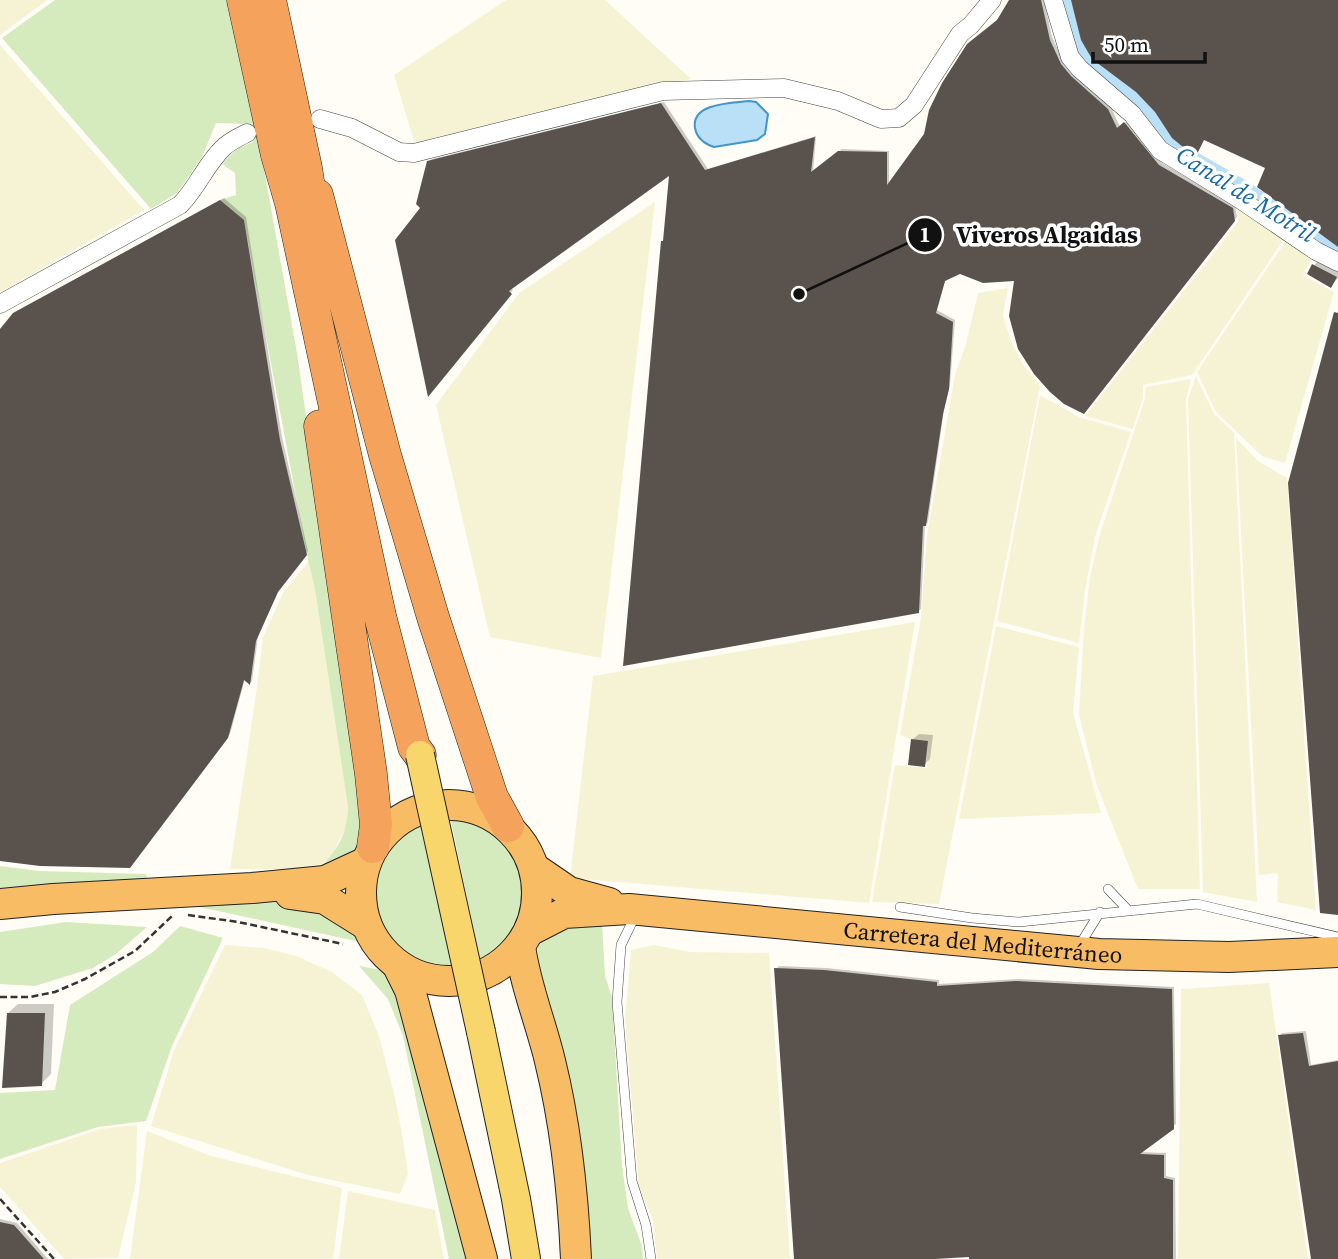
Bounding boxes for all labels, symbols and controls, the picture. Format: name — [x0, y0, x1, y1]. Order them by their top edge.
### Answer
scale bar — [1093, 21, 1205, 65]
text: 50 m — [1104, 30, 1149, 59]
water label: Canal de Motril — [1170, 138, 1322, 250]
callout: Viveros Algaidas — [907, 212, 1152, 257]
text: Viveros Algaidas — [956, 218, 1138, 251]
text: 1 — [919, 220, 931, 249]
street label: Carretera del Mediterráneo — [842, 914, 1123, 971]

